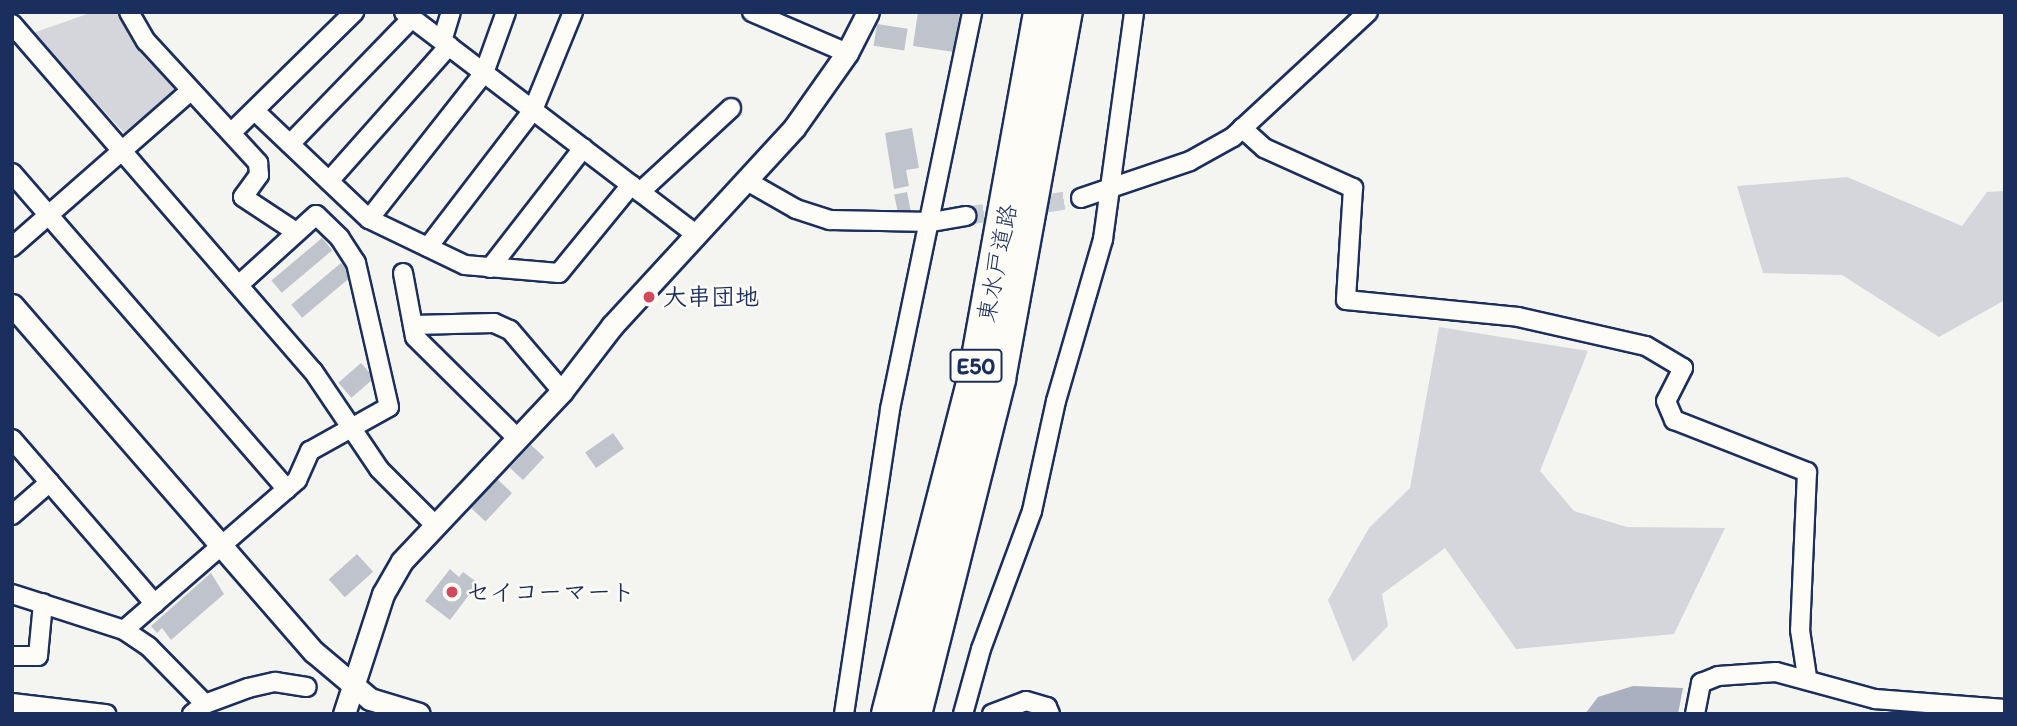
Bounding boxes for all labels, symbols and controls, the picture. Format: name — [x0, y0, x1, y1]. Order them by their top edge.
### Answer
street label: 東水戸道路 — [971, 201, 1023, 325]
place label: 大串団地 — [663, 283, 759, 311]
marker: 大串団地 — [641, 289, 657, 305]
road number: E50 — [948, 346, 1004, 386]
place label: セイコーマート — [466, 578, 634, 606]
marker: セイコーマート — [444, 584, 460, 600]

